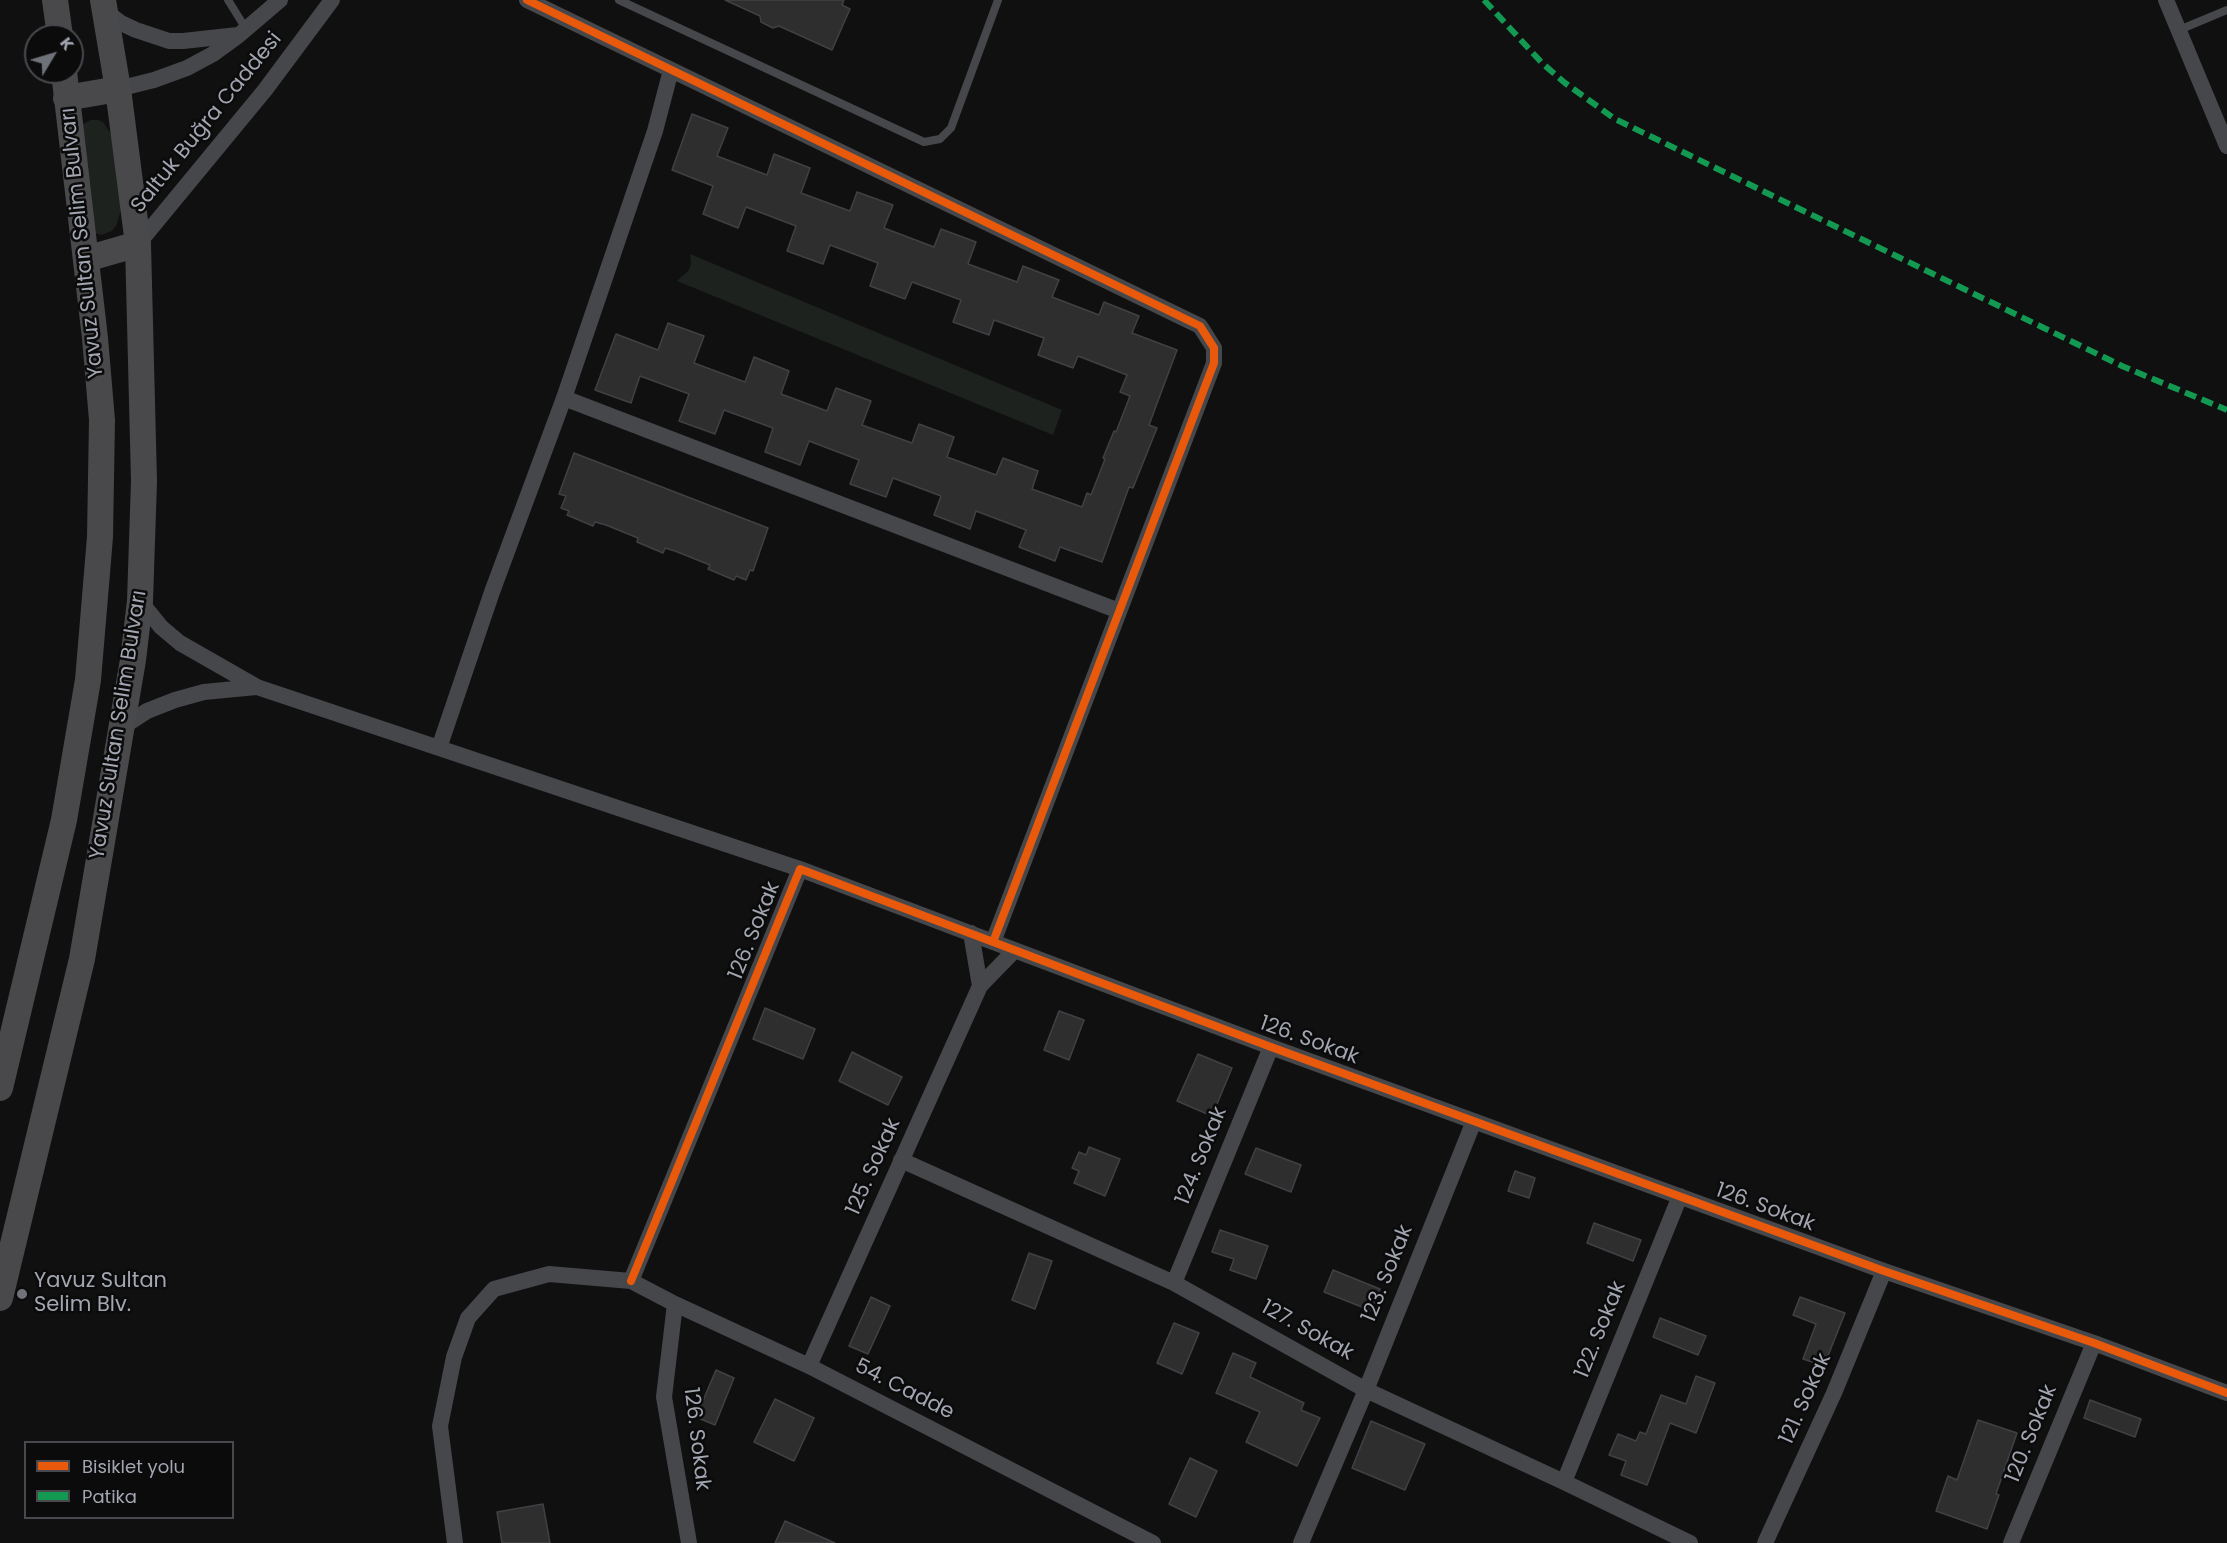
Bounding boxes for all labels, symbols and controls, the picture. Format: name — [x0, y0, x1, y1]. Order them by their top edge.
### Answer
north arrow — [24, 24, 84, 84]
street label: Saltuk Buğra Caddesi — [126, 28, 288, 218]
text: K — [55, 32, 79, 55]
street label: Yavuz Sultan Selim Bulvarı — [56, 106, 110, 380]
street label: Yavuz Sultan Selim Bulvarı — [85, 589, 153, 861]
street label: 126. Sokak — [724, 878, 786, 984]
street label: 126. Sokak — [1256, 1011, 1362, 1071]
street label: 124. Sokak — [1171, 1103, 1233, 1209]
street label: 125. Sokak — [841, 1115, 907, 1219]
street label: 126. Sokak — [1712, 1178, 1818, 1238]
street label: 123. Sokak — [1357, 1222, 1419, 1326]
place label: Yavuz Sultan Selim Blv. — [34, 1269, 167, 1319]
street label: 122. Sokak — [1570, 1278, 1632, 1382]
marker: Yavuz Sultan Selim Blv. — [15, 1287, 29, 1301]
street label: 127. Sokak — [1256, 1295, 1358, 1367]
street label: 121. Sokak — [1775, 1350, 1837, 1448]
street label: 54. Cadde — [850, 1354, 958, 1426]
street label: 120. Sokak — [2001, 1381, 2063, 1487]
street label: 126. Sokak — [677, 1386, 715, 1492]
legend — [24, 1441, 234, 1519]
text: Bisiklet yolu — [82, 1454, 185, 1479]
text: Patika — [82, 1484, 137, 1509]

